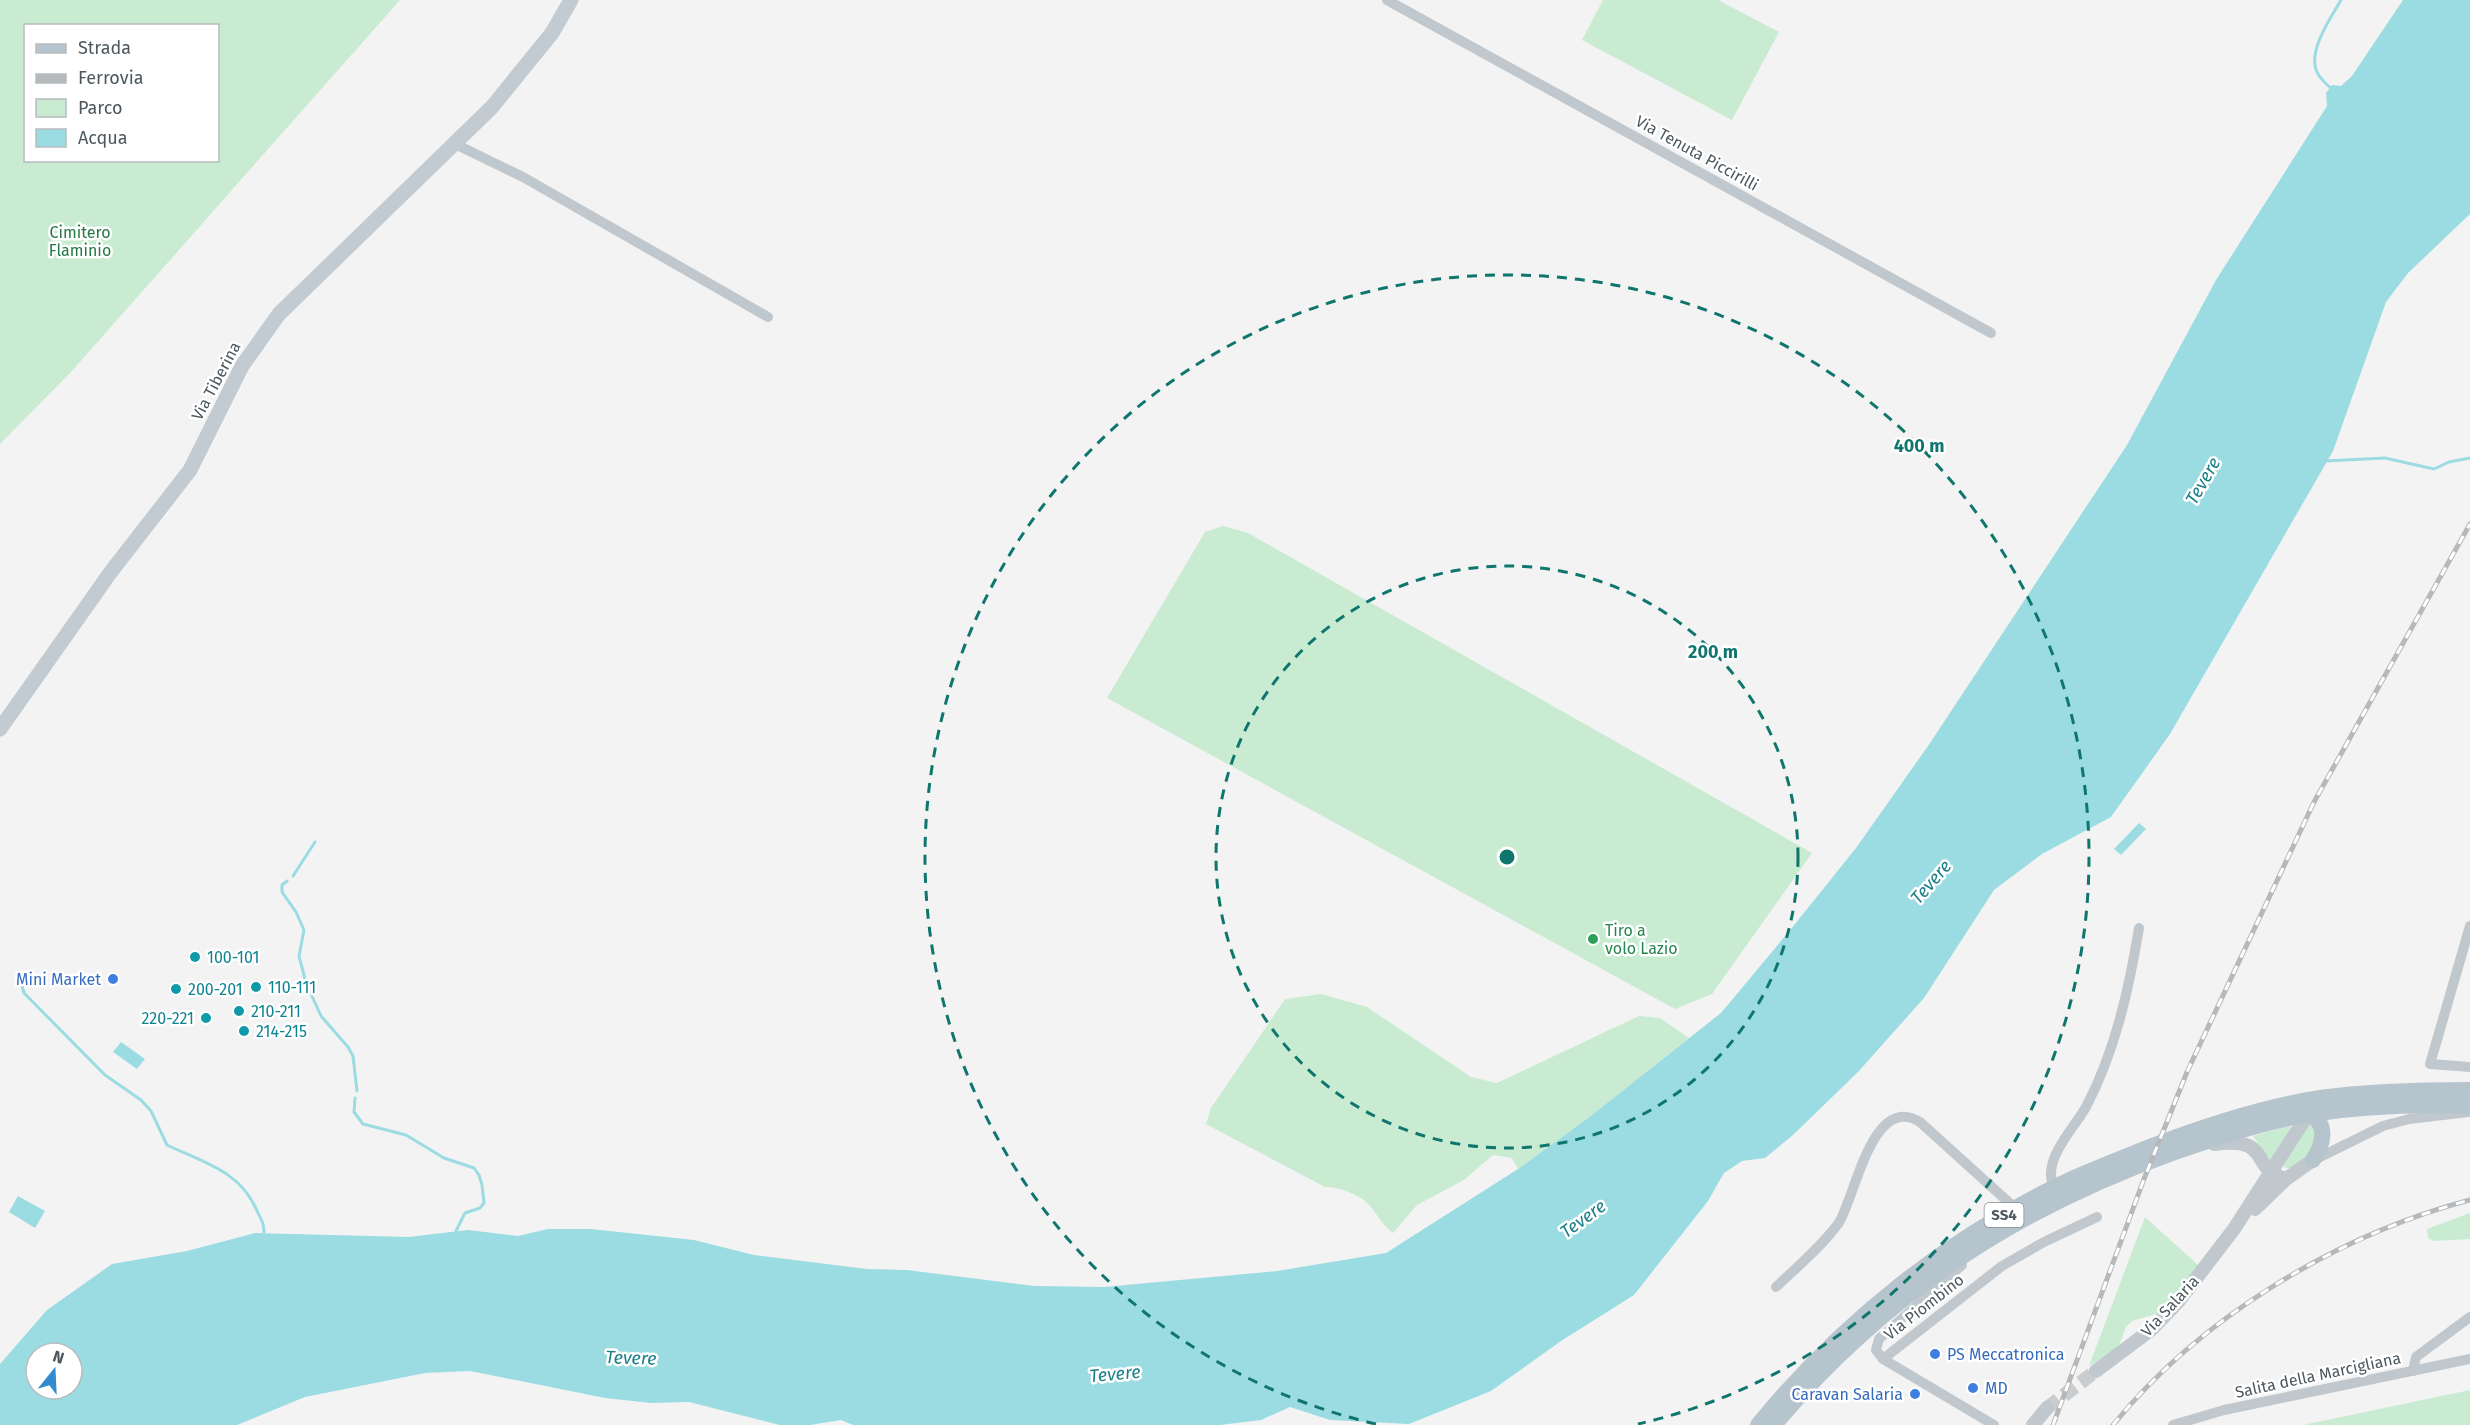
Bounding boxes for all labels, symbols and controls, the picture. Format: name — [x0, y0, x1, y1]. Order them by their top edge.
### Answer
legend — [24, 24, 219, 162]
text: Strada — [78, 37, 131, 59]
text: Ferrovia — [78, 67, 144, 89]
text: Parco — [78, 97, 122, 119]
street label: Via Tenuta Piccirilli — [1632, 111, 1762, 195]
text: Acqua — [78, 127, 128, 149]
park label: Cimitero Flaminio — [49, 223, 111, 260]
street label: Via Tiberina — [187, 339, 245, 423]
text: 400 m — [1894, 435, 1944, 457]
water label: Tevere — [2181, 453, 2225, 509]
text: 200 m — [1688, 641, 1738, 663]
centre of rings — [1497, 847, 1517, 867]
water label: Tevere — [1906, 856, 1956, 908]
place label: Tiro a volo Lazio — [1605, 921, 1678, 958]
marker: Tiro a volo Lazio — [1586, 932, 1600, 946]
place label: 100-101 — [207, 948, 260, 967]
marker: 100-101 — [188, 950, 202, 964]
place label: Mini Market — [16, 970, 101, 989]
marker: Mini Market — [106, 972, 120, 986]
place label: 110-111 — [268, 978, 316, 997]
place label: 200-201 — [188, 980, 243, 999]
marker: 110-111 — [249, 980, 263, 994]
marker: 200-201 — [169, 982, 183, 996]
place label: 210-211 — [251, 1002, 301, 1021]
marker: 210-211 — [232, 1004, 246, 1018]
place label: 220-221 — [141, 1009, 194, 1028]
marker: 220-221 — [199, 1011, 213, 1025]
place label: 214-215 — [256, 1022, 307, 1041]
marker: 214-215 — [237, 1024, 251, 1038]
water label: Tevere — [1556, 1195, 1610, 1243]
road number: SS4 — [1984, 1203, 2024, 1227]
street label: Via Piombino — [1880, 1270, 1968, 1344]
street label: Via Salaria — [2137, 1272, 2203, 1340]
north arrow — [24, 1341, 84, 1401]
place label: PS Meccatronica — [1947, 1345, 2065, 1364]
water label: Tevere — [605, 1346, 657, 1370]
text: N — [51, 1347, 66, 1368]
marker: PS Meccatronica — [1928, 1347, 1942, 1361]
street label: Salita della Marcigliana — [2233, 1348, 2403, 1402]
water label: Tevere — [1089, 1361, 1141, 1387]
place label: MD — [1985, 1379, 2008, 1398]
marker: MD — [1966, 1381, 1980, 1395]
place label: Caravan Salaria — [1792, 1385, 1903, 1404]
marker: Caravan Salaria — [1908, 1387, 1922, 1401]

